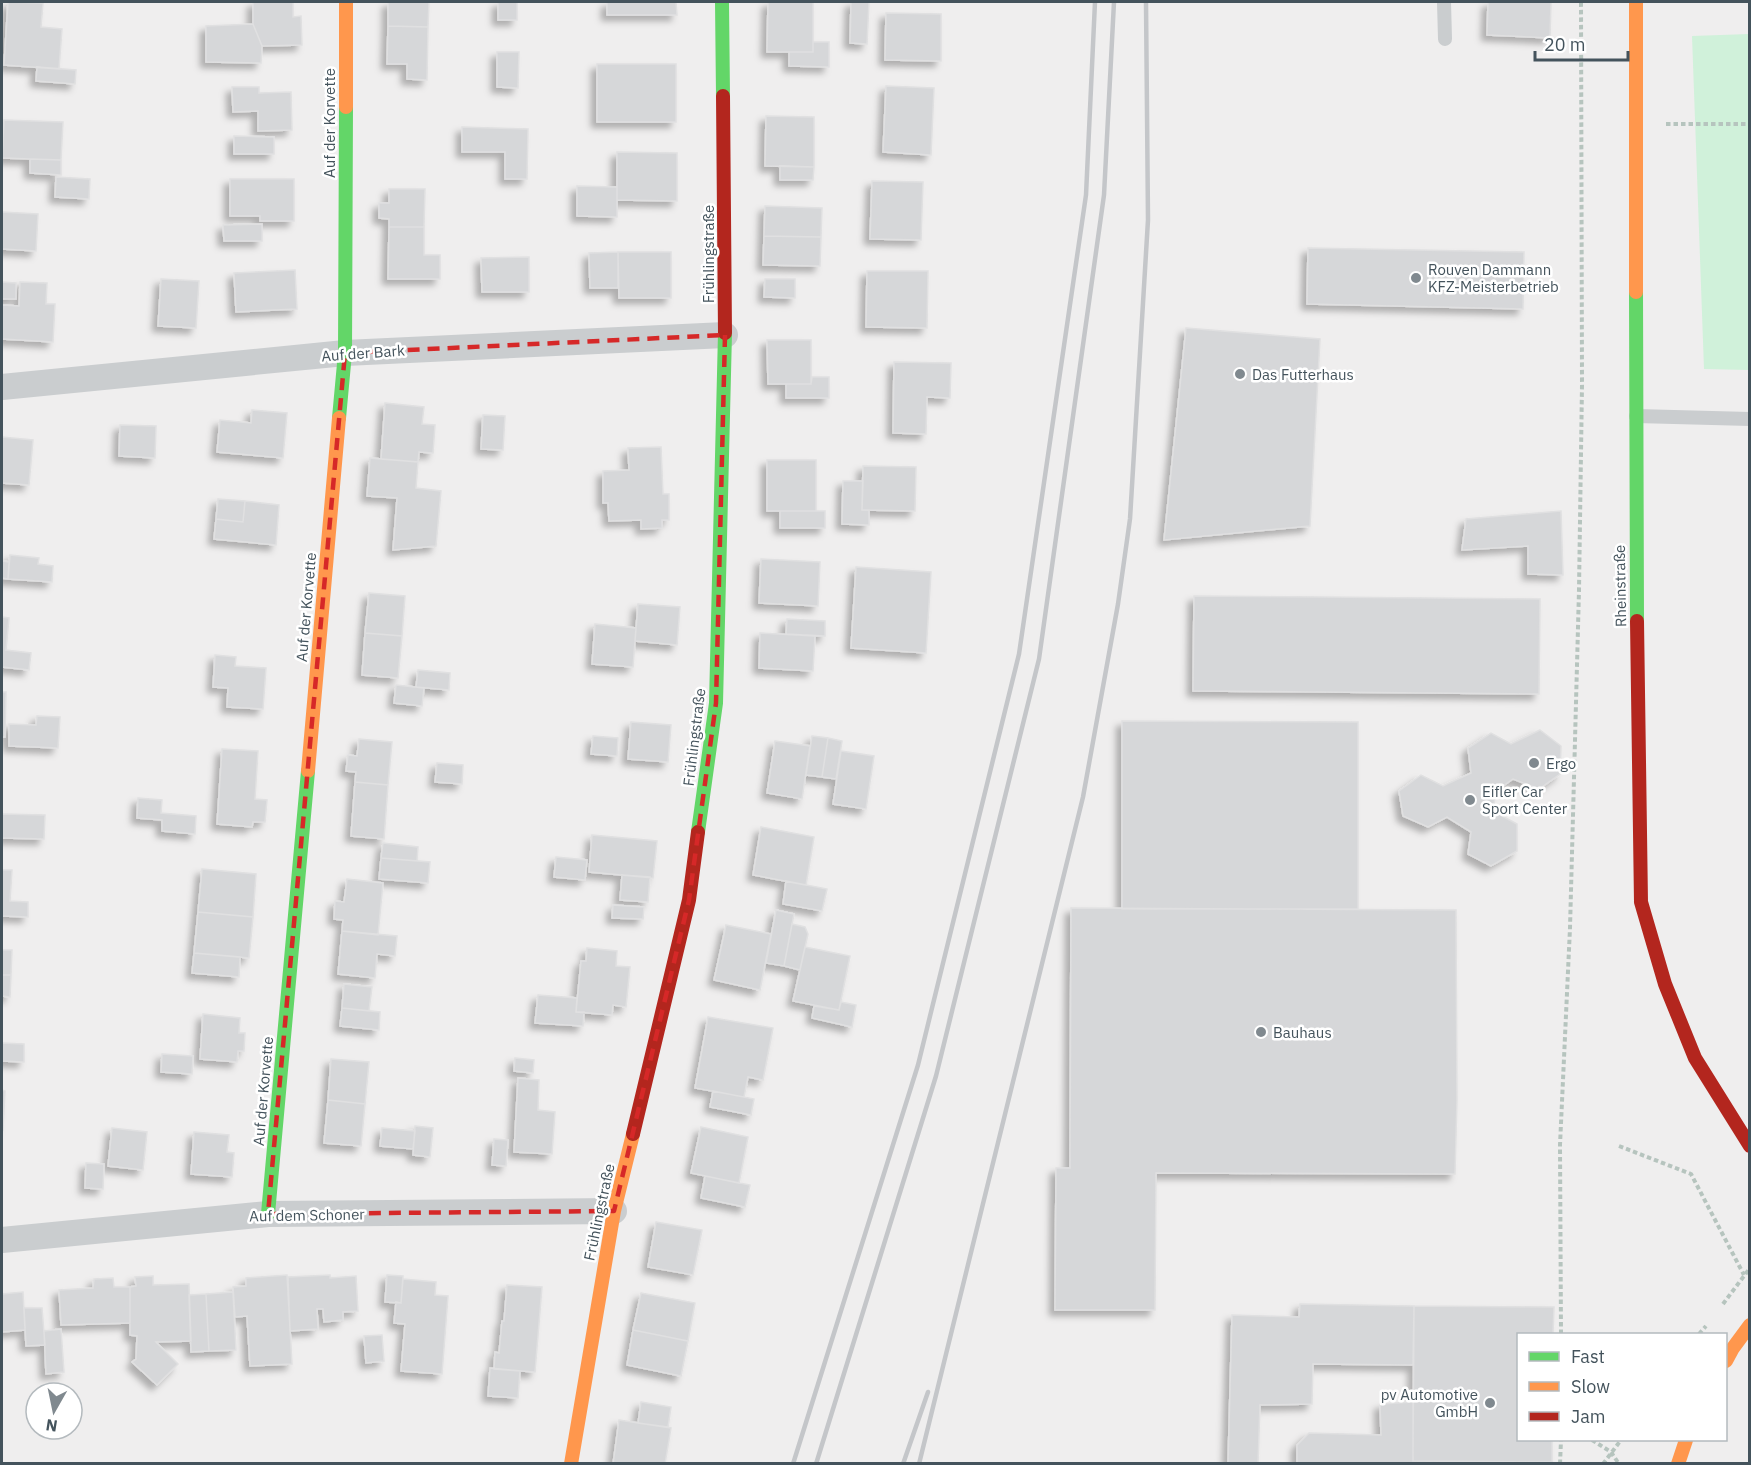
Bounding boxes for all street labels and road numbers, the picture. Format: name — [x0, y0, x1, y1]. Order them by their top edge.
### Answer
street label: Auf der Korvette — [320, 68, 339, 178]
street label: Frühlingstraße — [699, 205, 718, 303]
street label: Auf der Bark — [321, 341, 406, 365]
street label: Rheinstraße — [1610, 545, 1630, 627]
street label: Auf der Korvette — [292, 551, 320, 663]
street label: Frühlingstraße — [679, 687, 709, 787]
street label: Auf der Korvette — [249, 1035, 277, 1147]
street label: Frühlingstraße — [579, 1162, 619, 1262]
street label: Auf dem Schoner — [249, 1204, 365, 1226]

